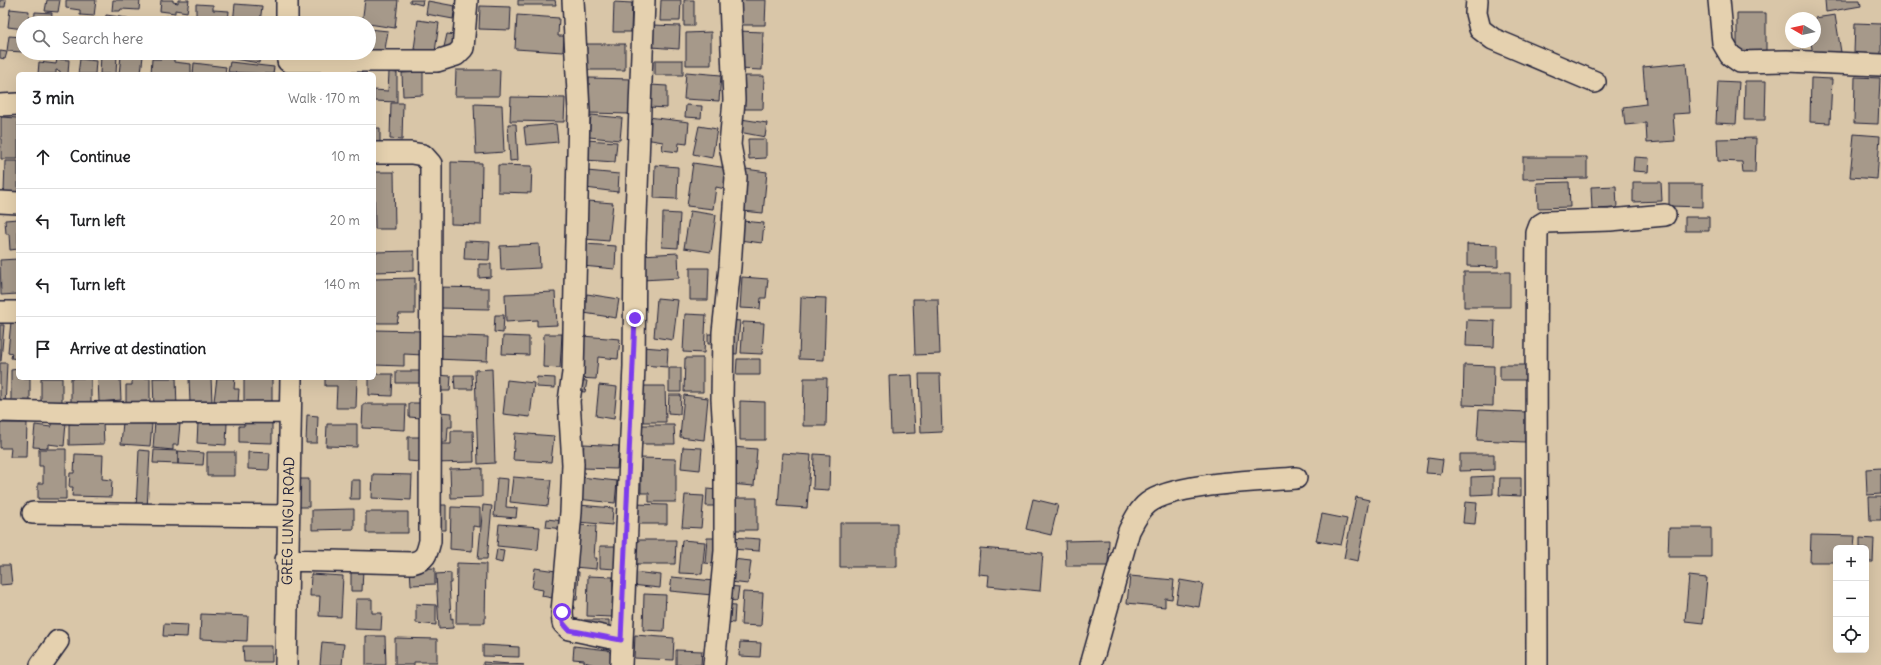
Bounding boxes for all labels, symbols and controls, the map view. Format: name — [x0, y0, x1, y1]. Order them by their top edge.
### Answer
north arrow — [1785, 12, 1821, 48]
search box — [16, 16, 376, 60]
icon: search — [30, 27, 52, 49]
text: Search here — [62, 29, 143, 48]
text: 3 min — [32, 87, 74, 109]
text: Walk · 170 m — [288, 90, 360, 107]
icon: ahead — [32, 146, 54, 168]
text: Continue — [70, 147, 131, 166]
text: 10 m — [332, 148, 360, 165]
icon: left — [32, 210, 54, 232]
text: Turn left — [70, 211, 125, 230]
text: 20 m — [330, 212, 360, 229]
icon: left — [32, 274, 54, 296]
text: Turn left — [70, 275, 125, 294]
text: 140 m — [324, 276, 360, 293]
route end — [626, 309, 644, 327]
icon: arrive — [32, 338, 54, 360]
text: Arrive at destination — [70, 339, 206, 358]
street label: GREG LUNGU ROAD — [278, 457, 298, 585]
map controls — [1833, 545, 1869, 653]
button: + — [1833, 545, 1869, 581]
button: − — [1833, 581, 1869, 617]
route start — [553, 603, 571, 621]
button: locate — [1833, 617, 1869, 653]

